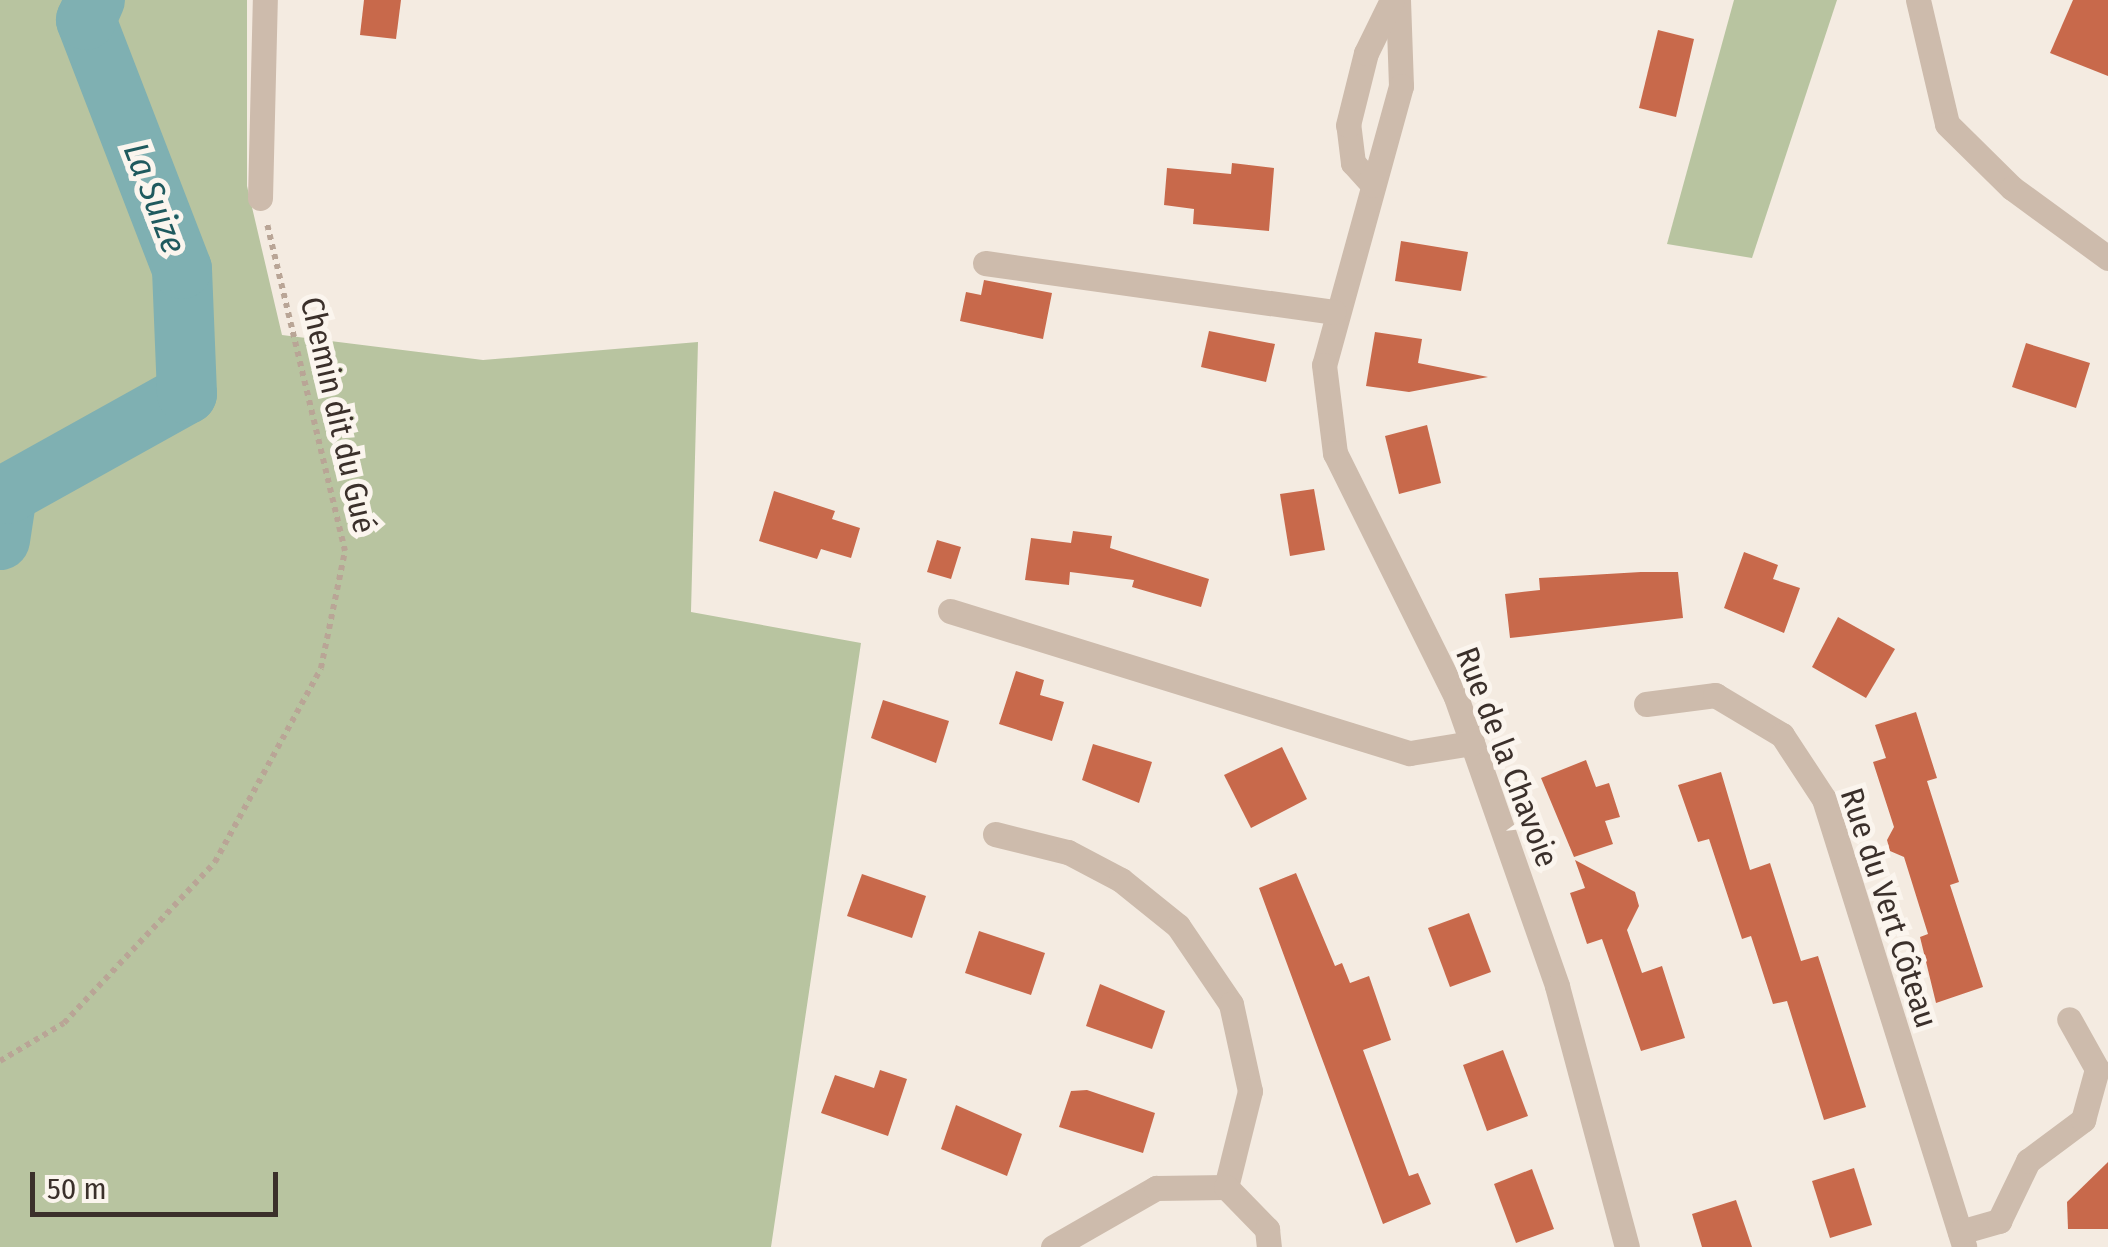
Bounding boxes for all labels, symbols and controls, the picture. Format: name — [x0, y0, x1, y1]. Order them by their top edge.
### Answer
water label: La Suize — [115, 137, 195, 259]
street label: Chemin dit du Gué — [292, 293, 384, 537]
street label: Rue de la Chavoie — [1447, 642, 1567, 872]
street label: Rue du Vert Côteau — [1832, 783, 1946, 1033]
scale bar — [35, 1152, 282, 1214]
text: 50 m — [47, 1171, 107, 1207]

